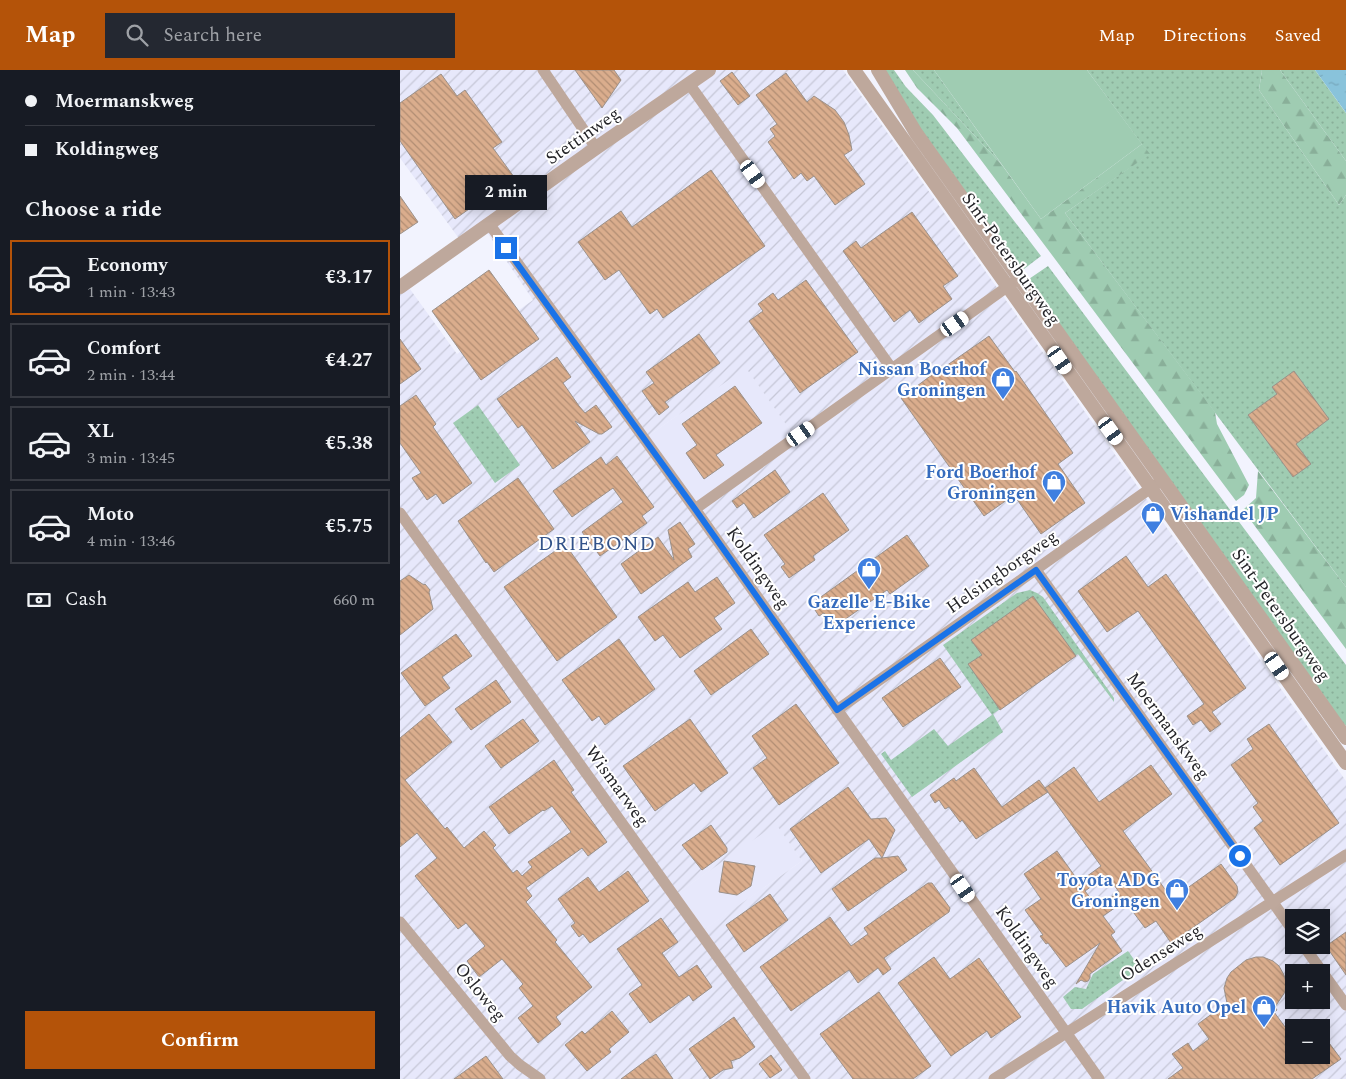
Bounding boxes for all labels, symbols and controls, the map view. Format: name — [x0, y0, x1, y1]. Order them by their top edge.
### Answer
search box — [105, 13, 455, 58]
text: Map — [25, 17, 75, 53]
icon: search — [123, 21, 151, 49]
text: Search here — [163, 21, 262, 50]
text: Map — [1099, 22, 1135, 49]
text: Directions — [1163, 22, 1247, 49]
text: Saved — [1275, 22, 1321, 49]
text: Moermanskweg — [55, 87, 194, 116]
street label: Stettinweg — [540, 100, 626, 172]
text: Koldingweg — [55, 135, 159, 164]
car — [738, 157, 767, 191]
callout: 2 min — [465, 176, 547, 210]
text: 2 min — [485, 180, 527, 204]
street label: Sint-Petersburgweg — [955, 187, 1067, 331]
text: Choose a ride — [25, 193, 162, 226]
route end — [495, 237, 517, 259]
text: Economy — [87, 251, 168, 280]
icon: car — [27, 255, 72, 300]
text: €3.17 — [325, 263, 373, 292]
text: 1 min · 13:43 — [87, 280, 175, 304]
car — [938, 309, 971, 339]
text: Comfort — [87, 334, 161, 363]
icon: car — [27, 338, 72, 383]
car — [1045, 343, 1074, 377]
text: €4.27 — [325, 346, 373, 375]
place label: Nissan Boerhof Groningen — [858, 356, 987, 404]
text: 2 min · 13:44 — [87, 363, 175, 387]
shop icon: Nissan Boerhof Groningen — [990, 366, 1016, 400]
car — [1096, 414, 1125, 448]
text: XL — [87, 417, 114, 446]
car — [784, 419, 817, 449]
icon: car — [27, 421, 72, 466]
text: €5.38 — [325, 429, 373, 458]
text: 3 min · 13:45 — [87, 446, 175, 470]
place label: Ford Boerhof Groningen — [925, 459, 1037, 507]
shop icon: Ford Boerhof Groningen — [1041, 469, 1067, 503]
text: Moto — [87, 500, 134, 529]
shop icon: Vishandel JP — [1140, 501, 1166, 535]
place label: Vishandel JP — [1170, 501, 1279, 528]
icon: car — [27, 504, 72, 549]
text: €5.75 — [325, 512, 373, 541]
street label: Koldingweg — [720, 521, 796, 615]
street label: Helsingborgweg — [941, 523, 1063, 621]
text: 4 min · 13:46 — [87, 529, 175, 553]
district label: DRIEBOND — [538, 529, 656, 559]
street label: Sint-Petersburgweg — [1225, 543, 1337, 687]
shop icon: Gazelle E-Bike Experience — [856, 556, 882, 590]
text: Cash — [65, 585, 107, 614]
icon: cash — [25, 586, 53, 614]
text: 660 m — [333, 588, 375, 612]
place label: Gazelle E-Bike Experience — [808, 589, 931, 637]
car — [1262, 649, 1291, 683]
street label: Moermanskweg — [1120, 666, 1216, 786]
street label: Wismarweg — [578, 740, 656, 832]
route start — [1229, 845, 1251, 867]
place label: Toyota ADG Groningen — [1057, 867, 1160, 915]
car — [948, 871, 977, 905]
shop icon: Toyota ADG Groningen — [1164, 877, 1190, 911]
street label: Koldingweg — [989, 900, 1065, 994]
map controls — [1285, 909, 1330, 1064]
button: layers — [1285, 909, 1330, 954]
street label: Odenseweg — [1115, 917, 1207, 989]
street label: Osloweg — [448, 957, 512, 1027]
button: + — [1285, 964, 1330, 1009]
place label: Havik Auto Opel — [1107, 994, 1246, 1021]
shop icon: Havik Auto Opel — [1251, 994, 1277, 1028]
button: Confirm — [25, 1011, 375, 1069]
button: − — [1285, 1019, 1330, 1064]

